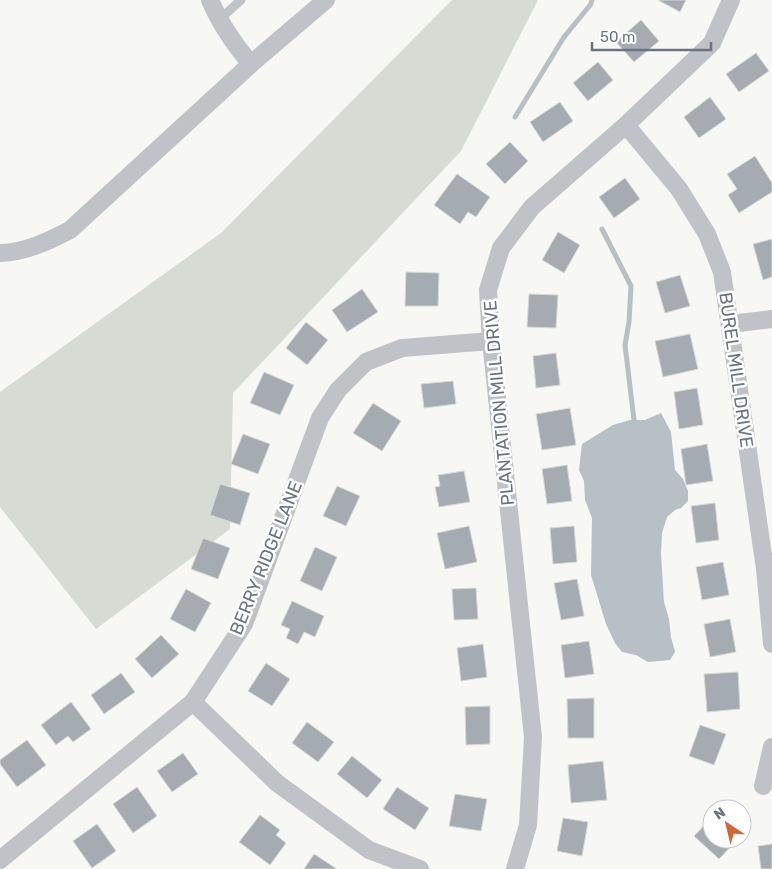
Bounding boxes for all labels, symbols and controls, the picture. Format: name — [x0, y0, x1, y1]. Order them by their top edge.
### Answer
scale bar — [592, 20, 711, 52]
text: 50 m — [600, 28, 635, 46]
street label: BUREL MILL DRIVE — [714, 291, 758, 449]
street label: PLANTATION MILL DRIVE — [479, 300, 519, 506]
street label: BERRY RIDGE LANE — [225, 478, 307, 638]
north arrow — [702, 799, 752, 849]
text: N — [711, 804, 729, 824]

